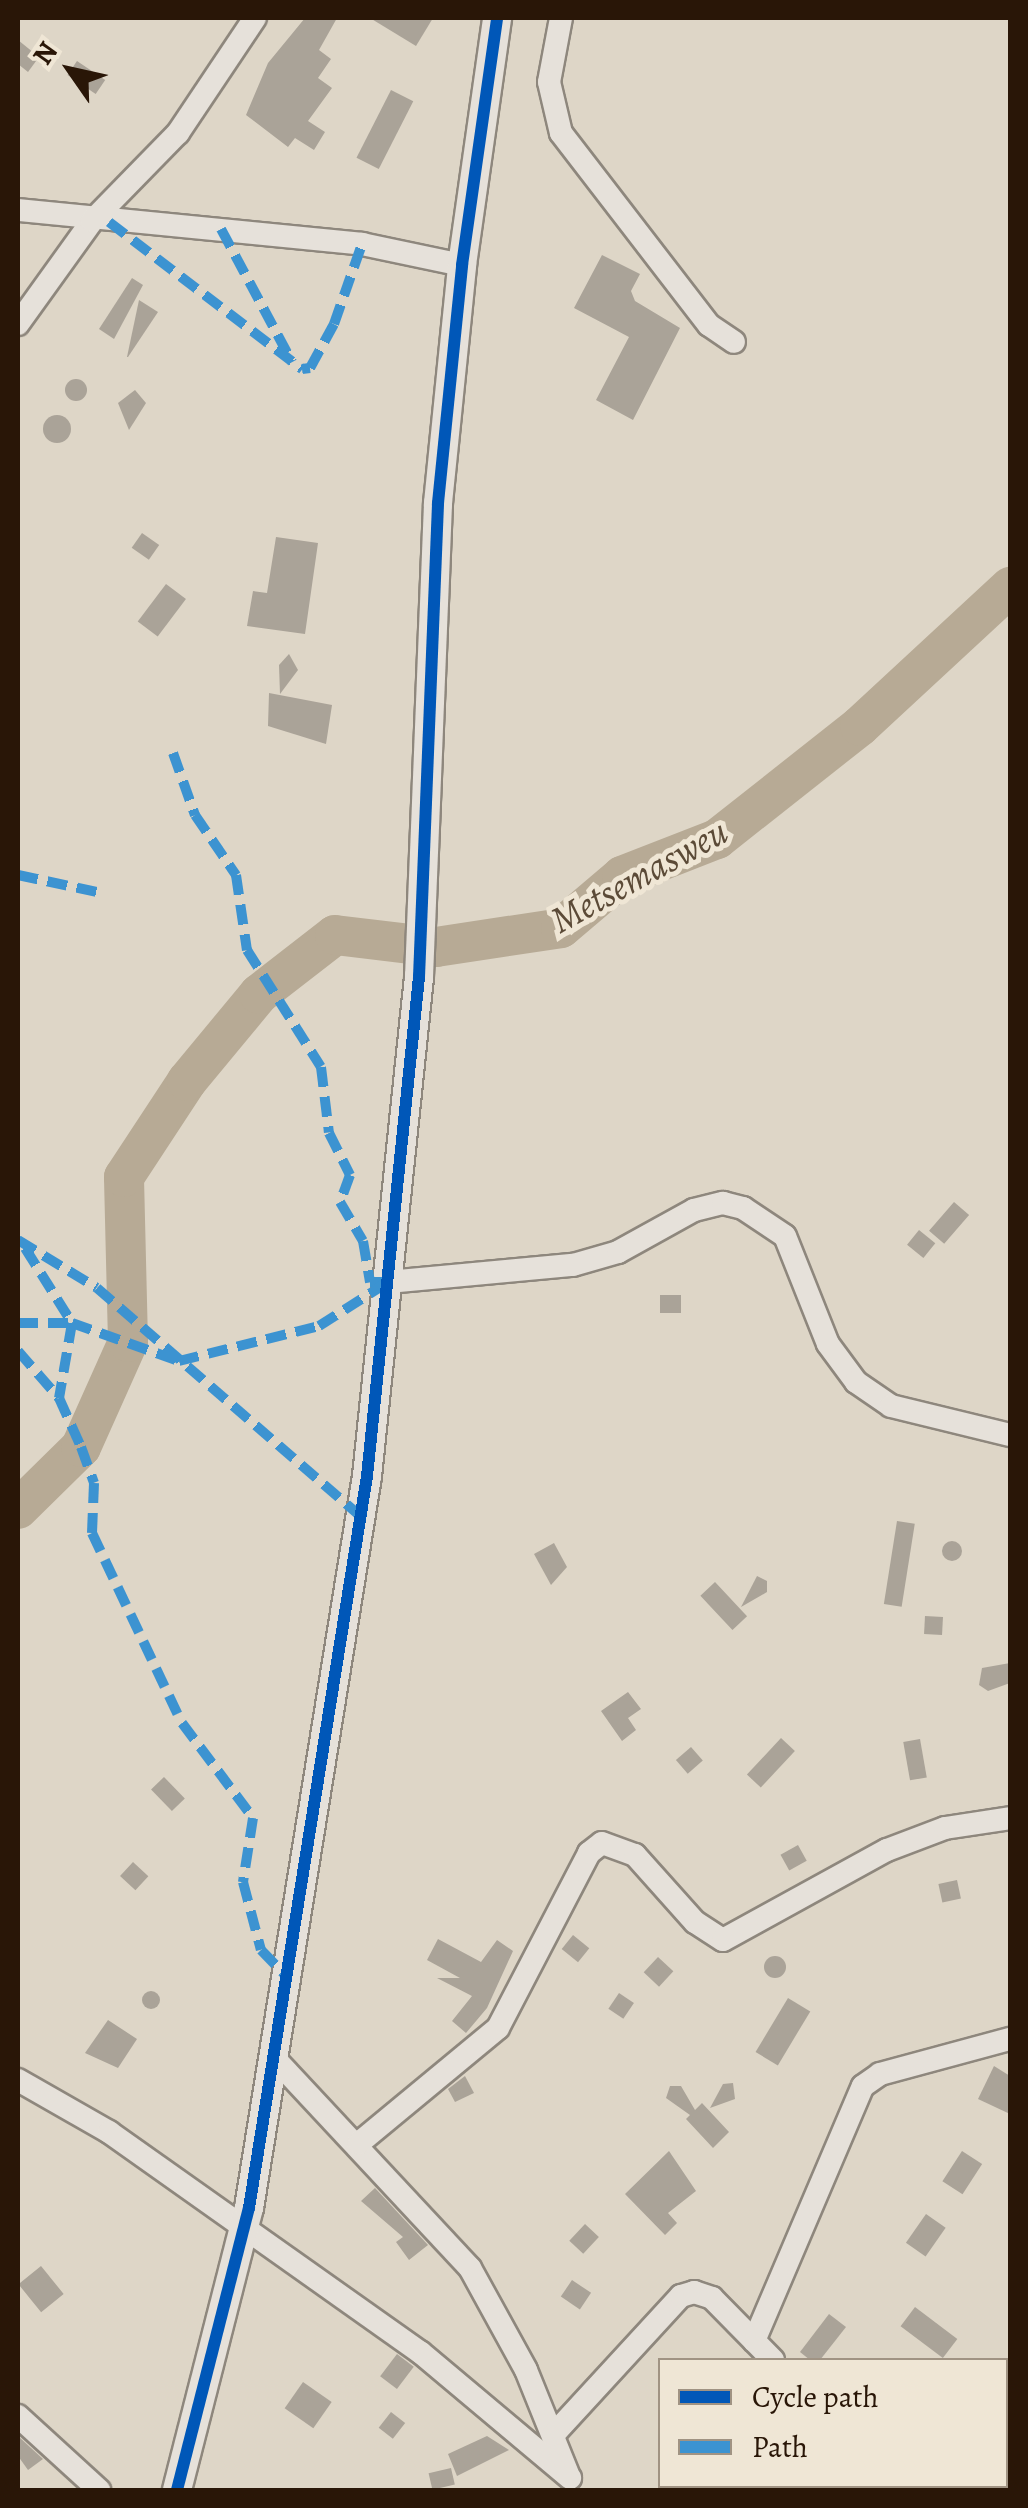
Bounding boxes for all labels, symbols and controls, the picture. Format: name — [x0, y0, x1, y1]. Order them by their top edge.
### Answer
north arrow — [20, 20, 120, 120]
text: N — [24, 34, 67, 72]
water label: Metsemasweu — [542, 809, 736, 943]
legend — [658, 2358, 1008, 2488]
text: Cycle path — [752, 2377, 879, 2417]
text: Path — [752, 2427, 808, 2467]

